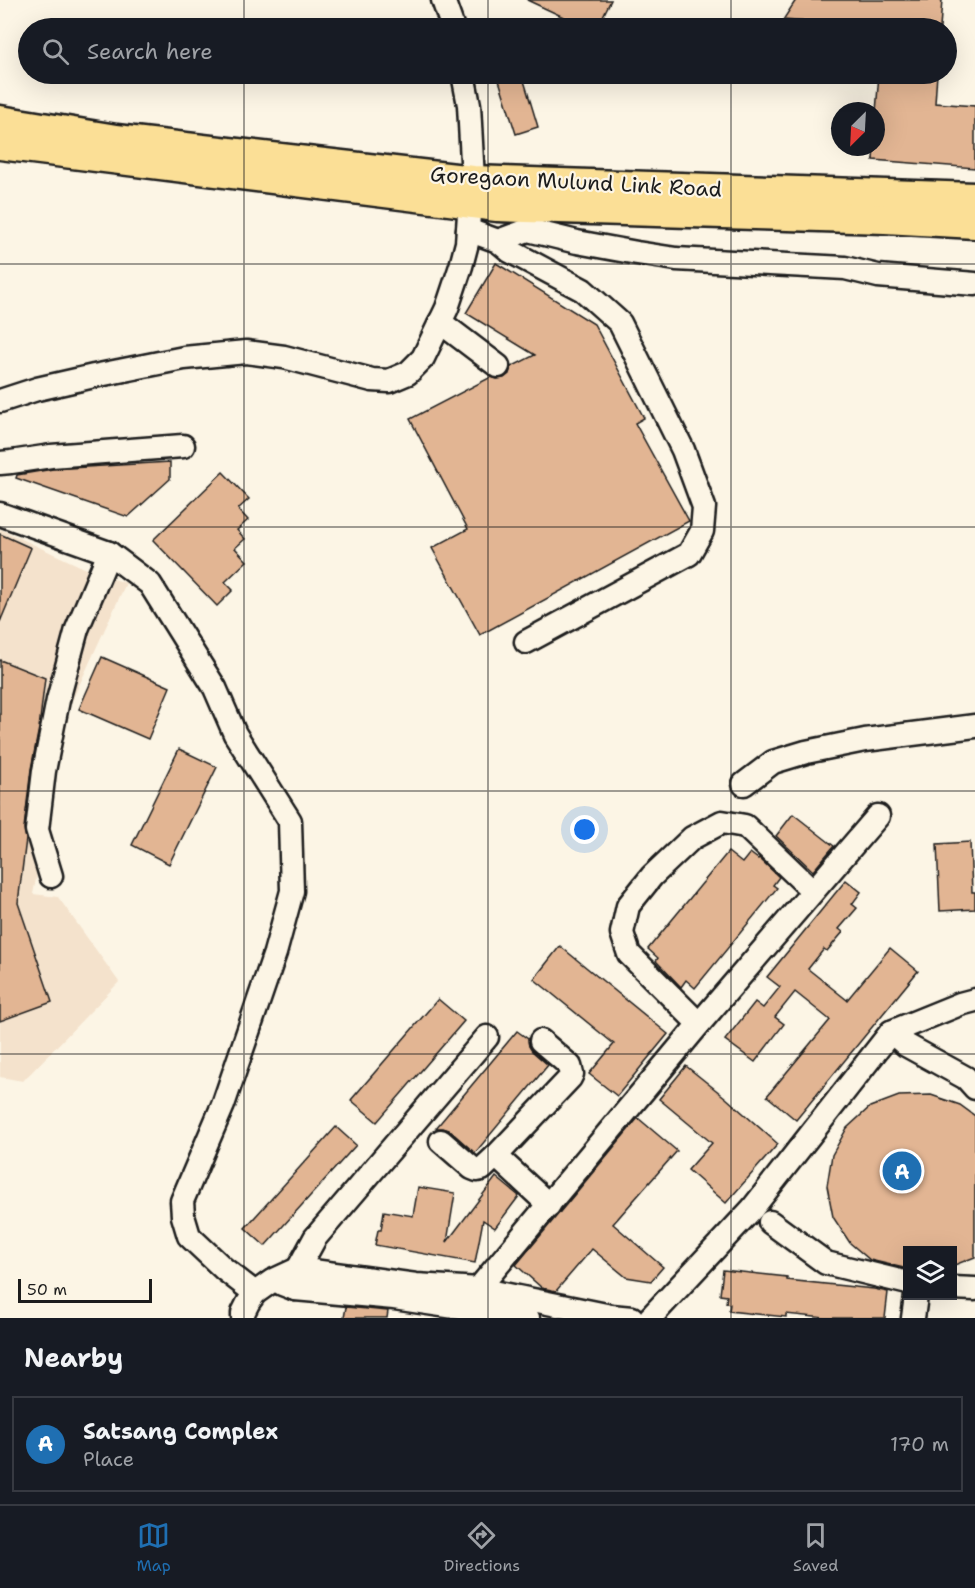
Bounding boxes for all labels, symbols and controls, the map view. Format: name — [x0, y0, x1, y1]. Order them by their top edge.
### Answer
search box — [18, 18, 957, 84]
icon: search — [39, 35, 72, 68]
text: Search here — [87, 37, 213, 66]
north arrow — [831, 102, 885, 156]
street label: Goregaon Mulund Link Road — [429, 160, 723, 204]
your location — [570, 815, 599, 844]
pin: A — [882, 1148, 922, 1194]
map controls — [903, 1246, 957, 1300]
button: layers — [903, 1246, 957, 1300]
scale bar — [18, 1276, 152, 1304]
text: 50 m — [27, 1279, 67, 1300]
text: Nearby — [24, 1340, 123, 1375]
text: Satsang Complex — [83, 1417, 278, 1446]
text: A — [38, 1431, 53, 1457]
text: 170 m — [890, 1431, 949, 1457]
text: Place — [83, 1446, 134, 1472]
tab: Map — [137, 1519, 171, 1576]
tab: Directions — [444, 1519, 520, 1576]
tab: Saved — [793, 1519, 839, 1576]

